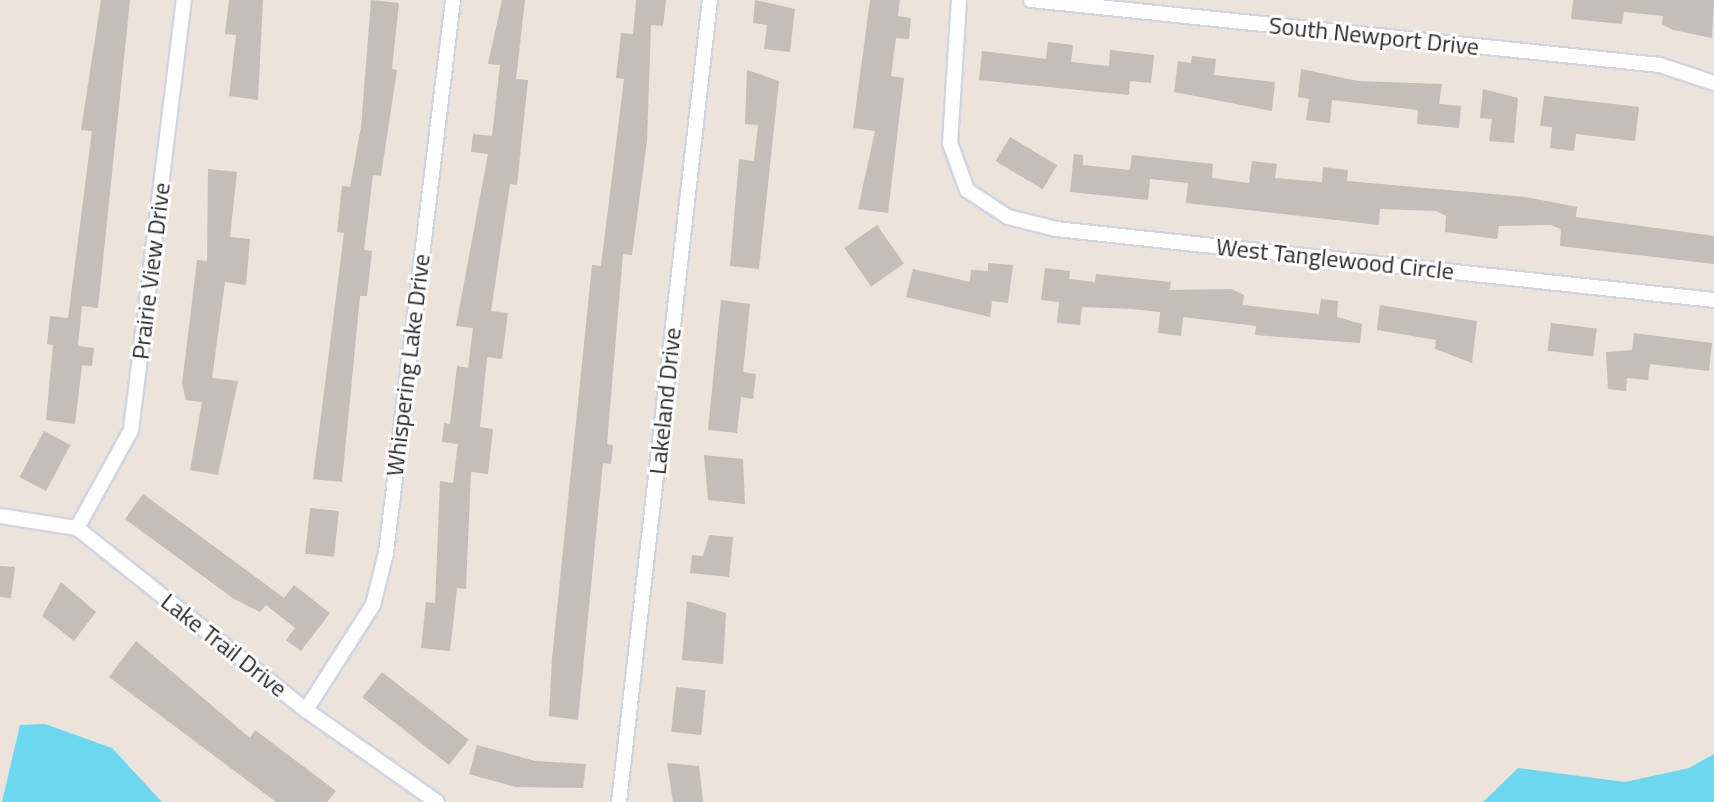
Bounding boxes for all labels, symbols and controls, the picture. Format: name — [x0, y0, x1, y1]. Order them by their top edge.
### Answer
street label: South Newport Drive — [1267, 11, 1481, 61]
street label: Prairie View Drive — [126, 181, 176, 361]
street label: West Tanglewood Circle — [1215, 232, 1455, 286]
street label: Whispering Lake Drive — [380, 252, 436, 478]
street label: Lakeland Drive — [643, 326, 687, 476]
street label: Lake Trail Drive — [155, 587, 293, 703]

